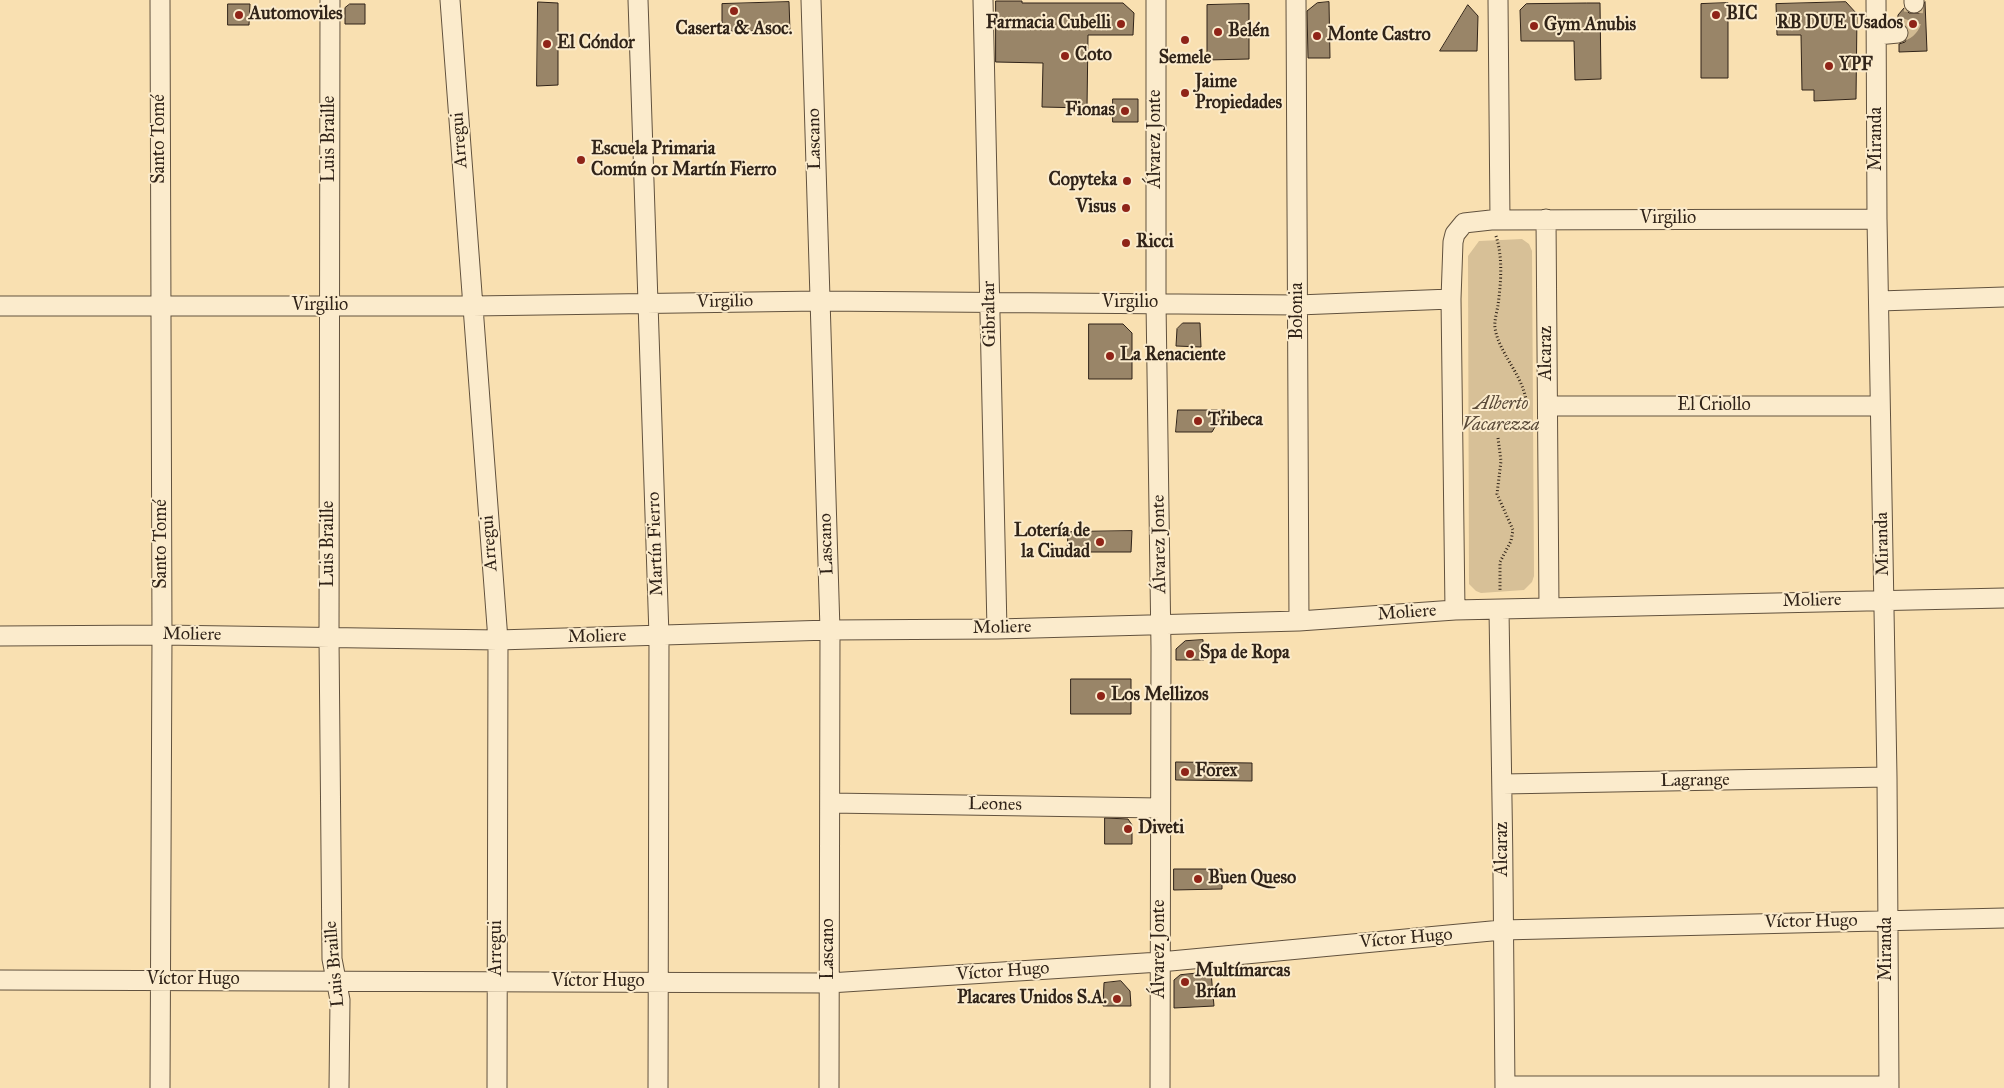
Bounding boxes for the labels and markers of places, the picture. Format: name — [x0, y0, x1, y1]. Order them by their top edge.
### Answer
place label: Automoviles — [249, 4, 343, 26]
place label: BIC — [1726, 4, 1758, 26]
marker: Caserta & Asoc. — [728, 5, 740, 17]
marker: Automoviles — [233, 9, 245, 21]
marker: BIC — [1710, 9, 1722, 21]
place label: Farmacia Cubelli — [986, 13, 1111, 35]
place label: RB DUE Usados — [1777, 13, 1903, 35]
place label: Gym Anubis — [1544, 15, 1636, 37]
marker: Farmacia Cubelli — [1115, 18, 1127, 30]
marker: RB DUE Usados — [1907, 18, 1919, 30]
place label: Caserta & Asoc. — [676, 19, 792, 41]
marker: Gym Anubis — [1528, 20, 1540, 32]
place label: Belén — [1228, 21, 1269, 43]
place label: Monte Castro — [1327, 25, 1431, 47]
marker: Belén — [1212, 26, 1224, 38]
marker: Monte Castro — [1311, 30, 1323, 42]
place label: El Cóndor — [557, 33, 635, 55]
marker: Semele — [1179, 34, 1191, 46]
marker: El Cóndor — [541, 38, 553, 50]
place label: Coto — [1075, 45, 1112, 67]
place label: Semele — [1159, 48, 1211, 70]
marker: Coto — [1059, 50, 1071, 62]
place label: YPF — [1839, 55, 1873, 77]
marker: YPF — [1823, 60, 1835, 72]
place label: Jaime Propiedades — [1195, 72, 1282, 115]
marker: Jaime Propiedades — [1179, 87, 1191, 99]
place label: Fionas — [1065, 100, 1115, 122]
marker: Fionas — [1119, 105, 1131, 117]
place label: Escuela Primaria Común 01 Martín Fierro — [591, 139, 777, 182]
marker: Escuela Primaria Común 01 Martín Fierro — [575, 154, 587, 166]
place label: Copyteka — [1048, 170, 1117, 192]
marker: Copyteka — [1121, 175, 1133, 187]
place label: Visus — [1076, 197, 1116, 219]
marker: Visus — [1120, 202, 1132, 214]
place label: Ricci — [1136, 232, 1174, 254]
marker: Ricci — [1120, 237, 1132, 249]
place label: La Renaciente — [1120, 345, 1226, 367]
marker: La Renaciente — [1104, 350, 1116, 362]
place label: Tribeca — [1208, 410, 1263, 432]
marker: Tribeca — [1192, 415, 1204, 427]
place label: Lotería de la Ciudad — [1014, 521, 1090, 564]
marker: Lotería de la Ciudad — [1094, 536, 1106, 548]
place label: Spa de Ropa — [1200, 643, 1290, 665]
marker: Spa de Ropa — [1184, 648, 1196, 660]
place label: Los Mellizos — [1111, 685, 1209, 707]
marker: Los Mellizos — [1095, 690, 1107, 702]
place label: Forex — [1195, 761, 1238, 783]
marker: Forex — [1179, 766, 1191, 778]
place label: Diveti — [1138, 818, 1184, 840]
marker: Diveti — [1122, 823, 1134, 835]
place label: Buen Queso — [1208, 868, 1296, 890]
marker: Buen Queso — [1192, 873, 1204, 885]
place label: Multímarcas Brían — [1195, 961, 1290, 1004]
marker: Multímarcas Brían — [1179, 976, 1191, 988]
place label: Placares Unidos S.A. — [957, 988, 1107, 1010]
marker: Placares Unidos S.A. — [1111, 993, 1123, 1005]

